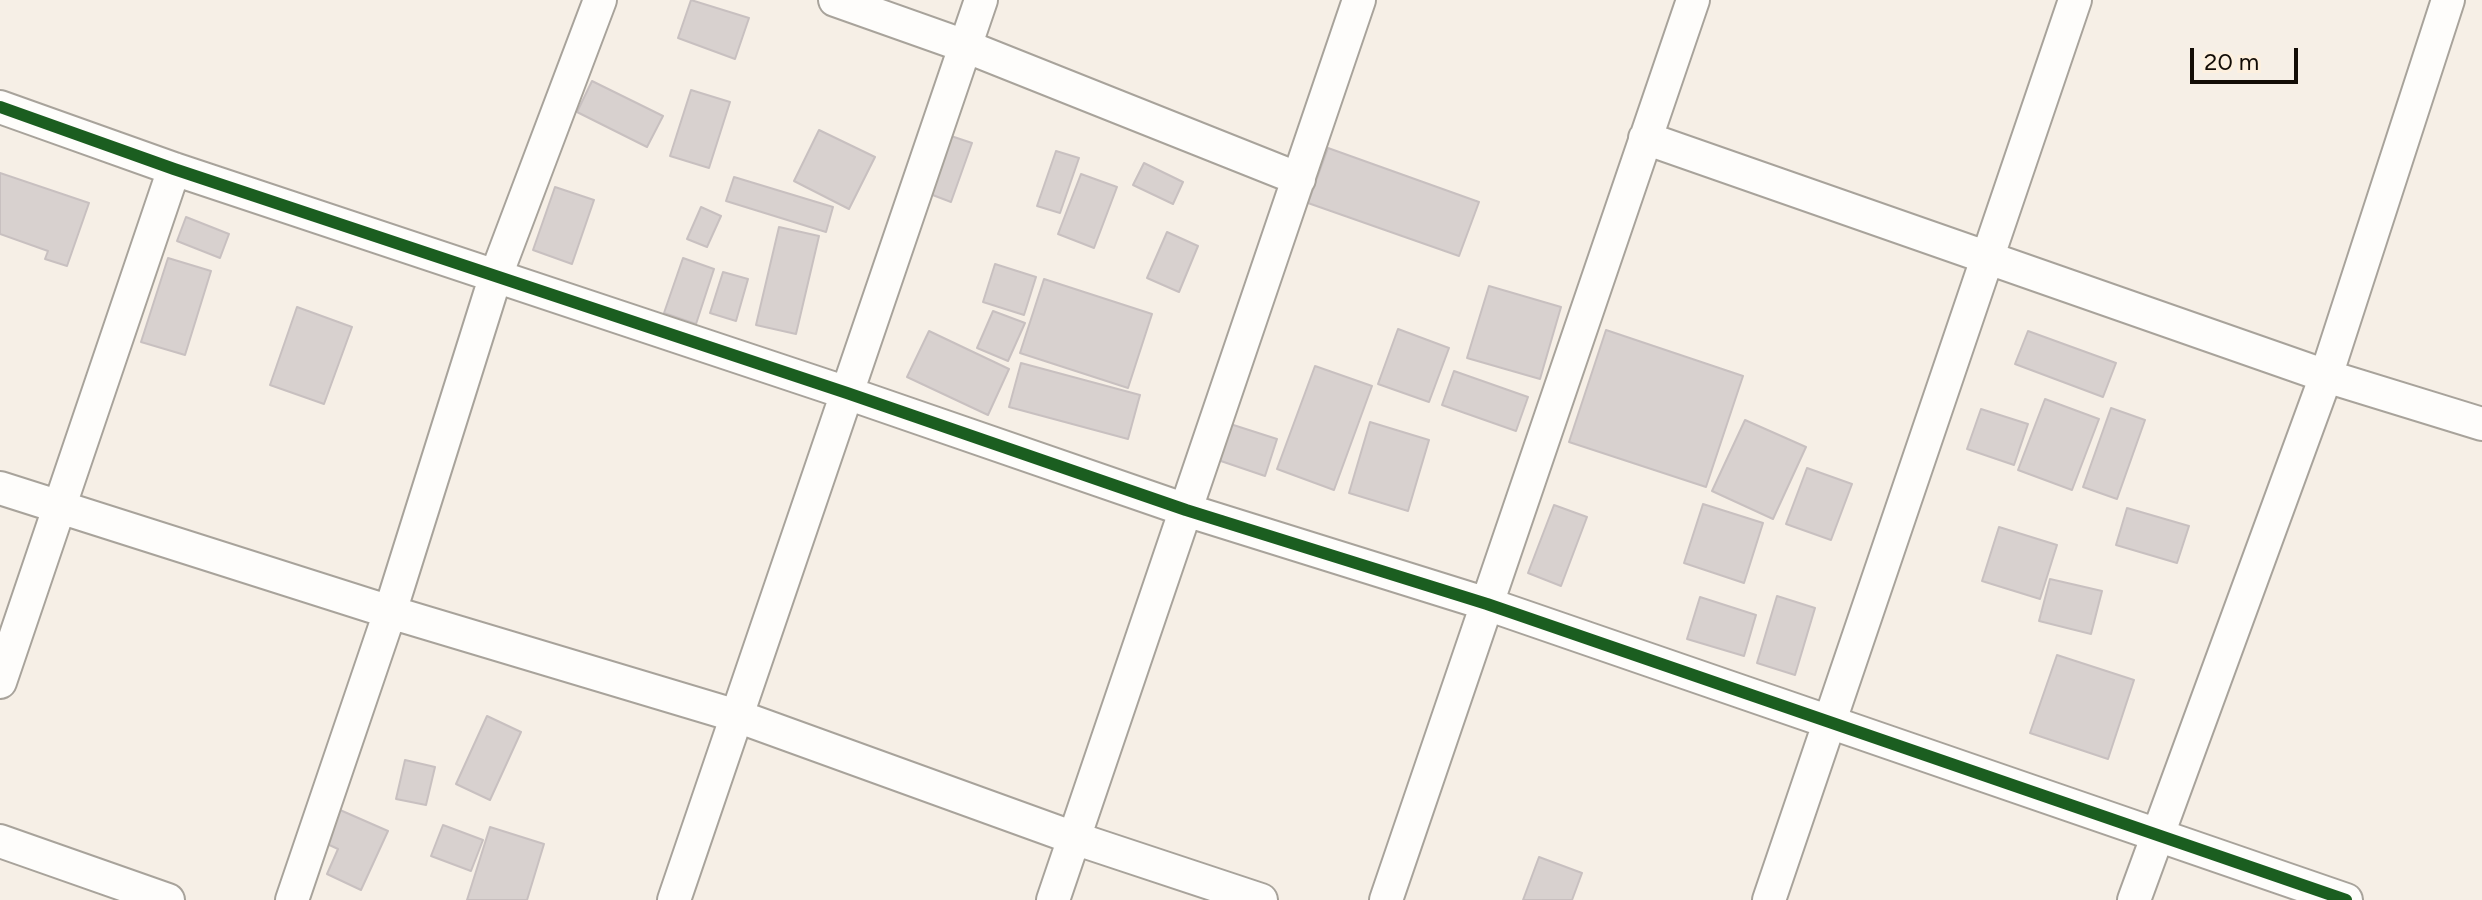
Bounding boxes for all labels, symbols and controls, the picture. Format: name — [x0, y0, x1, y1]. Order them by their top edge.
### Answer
scale bar — [2194, 32, 2302, 82]
text: 20 m — [2204, 47, 2259, 76]

